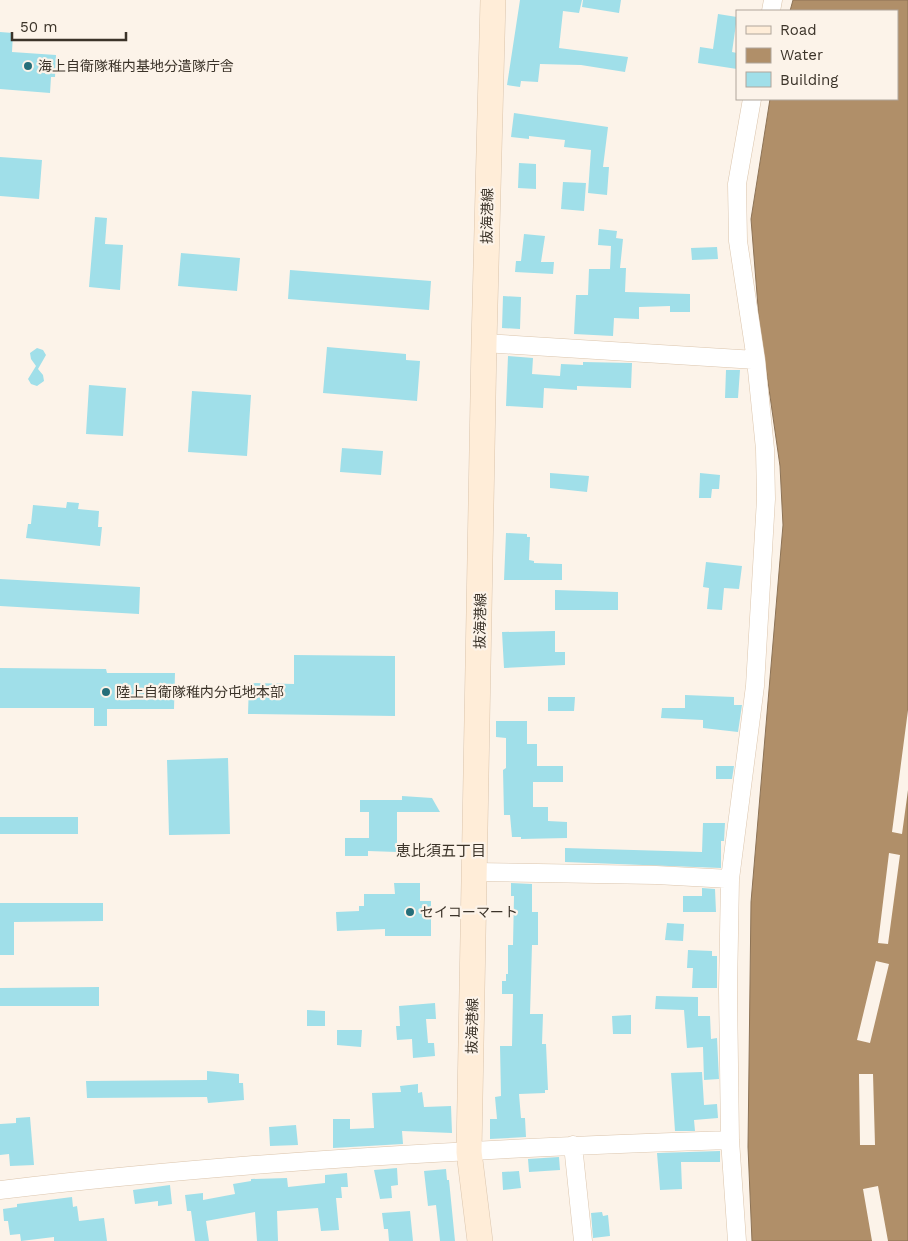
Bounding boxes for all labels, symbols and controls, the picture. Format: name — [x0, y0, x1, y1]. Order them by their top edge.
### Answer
scale bar — [12, 10, 126, 42]
legend — [736, 10, 898, 100]
text: 50 m — [20, 18, 57, 36]
text: Road — [780, 21, 817, 39]
text: Water — [780, 46, 823, 64]
place label: 海上自衛隊稚内基地分遣隊庁舎 — [38, 58, 234, 74]
marker: 海上自衛隊稚内基地分遣隊庁舎 — [22, 60, 34, 72]
text: Building — [780, 71, 838, 89]
street label: 抜海港線 — [479, 188, 495, 244]
street label: 抜海港線 — [472, 593, 488, 649]
place label: 陸上自衛隊稚内分屯地本部 — [116, 684, 284, 700]
marker: 陸上自衛隊稚内分屯地本部 — [100, 686, 112, 698]
district label: 恵比須五丁目 — [396, 842, 486, 860]
place label: セイコーマート — [420, 904, 518, 920]
marker: セイコーマート — [404, 906, 416, 918]
street label: 抜海港線 — [464, 998, 480, 1054]

